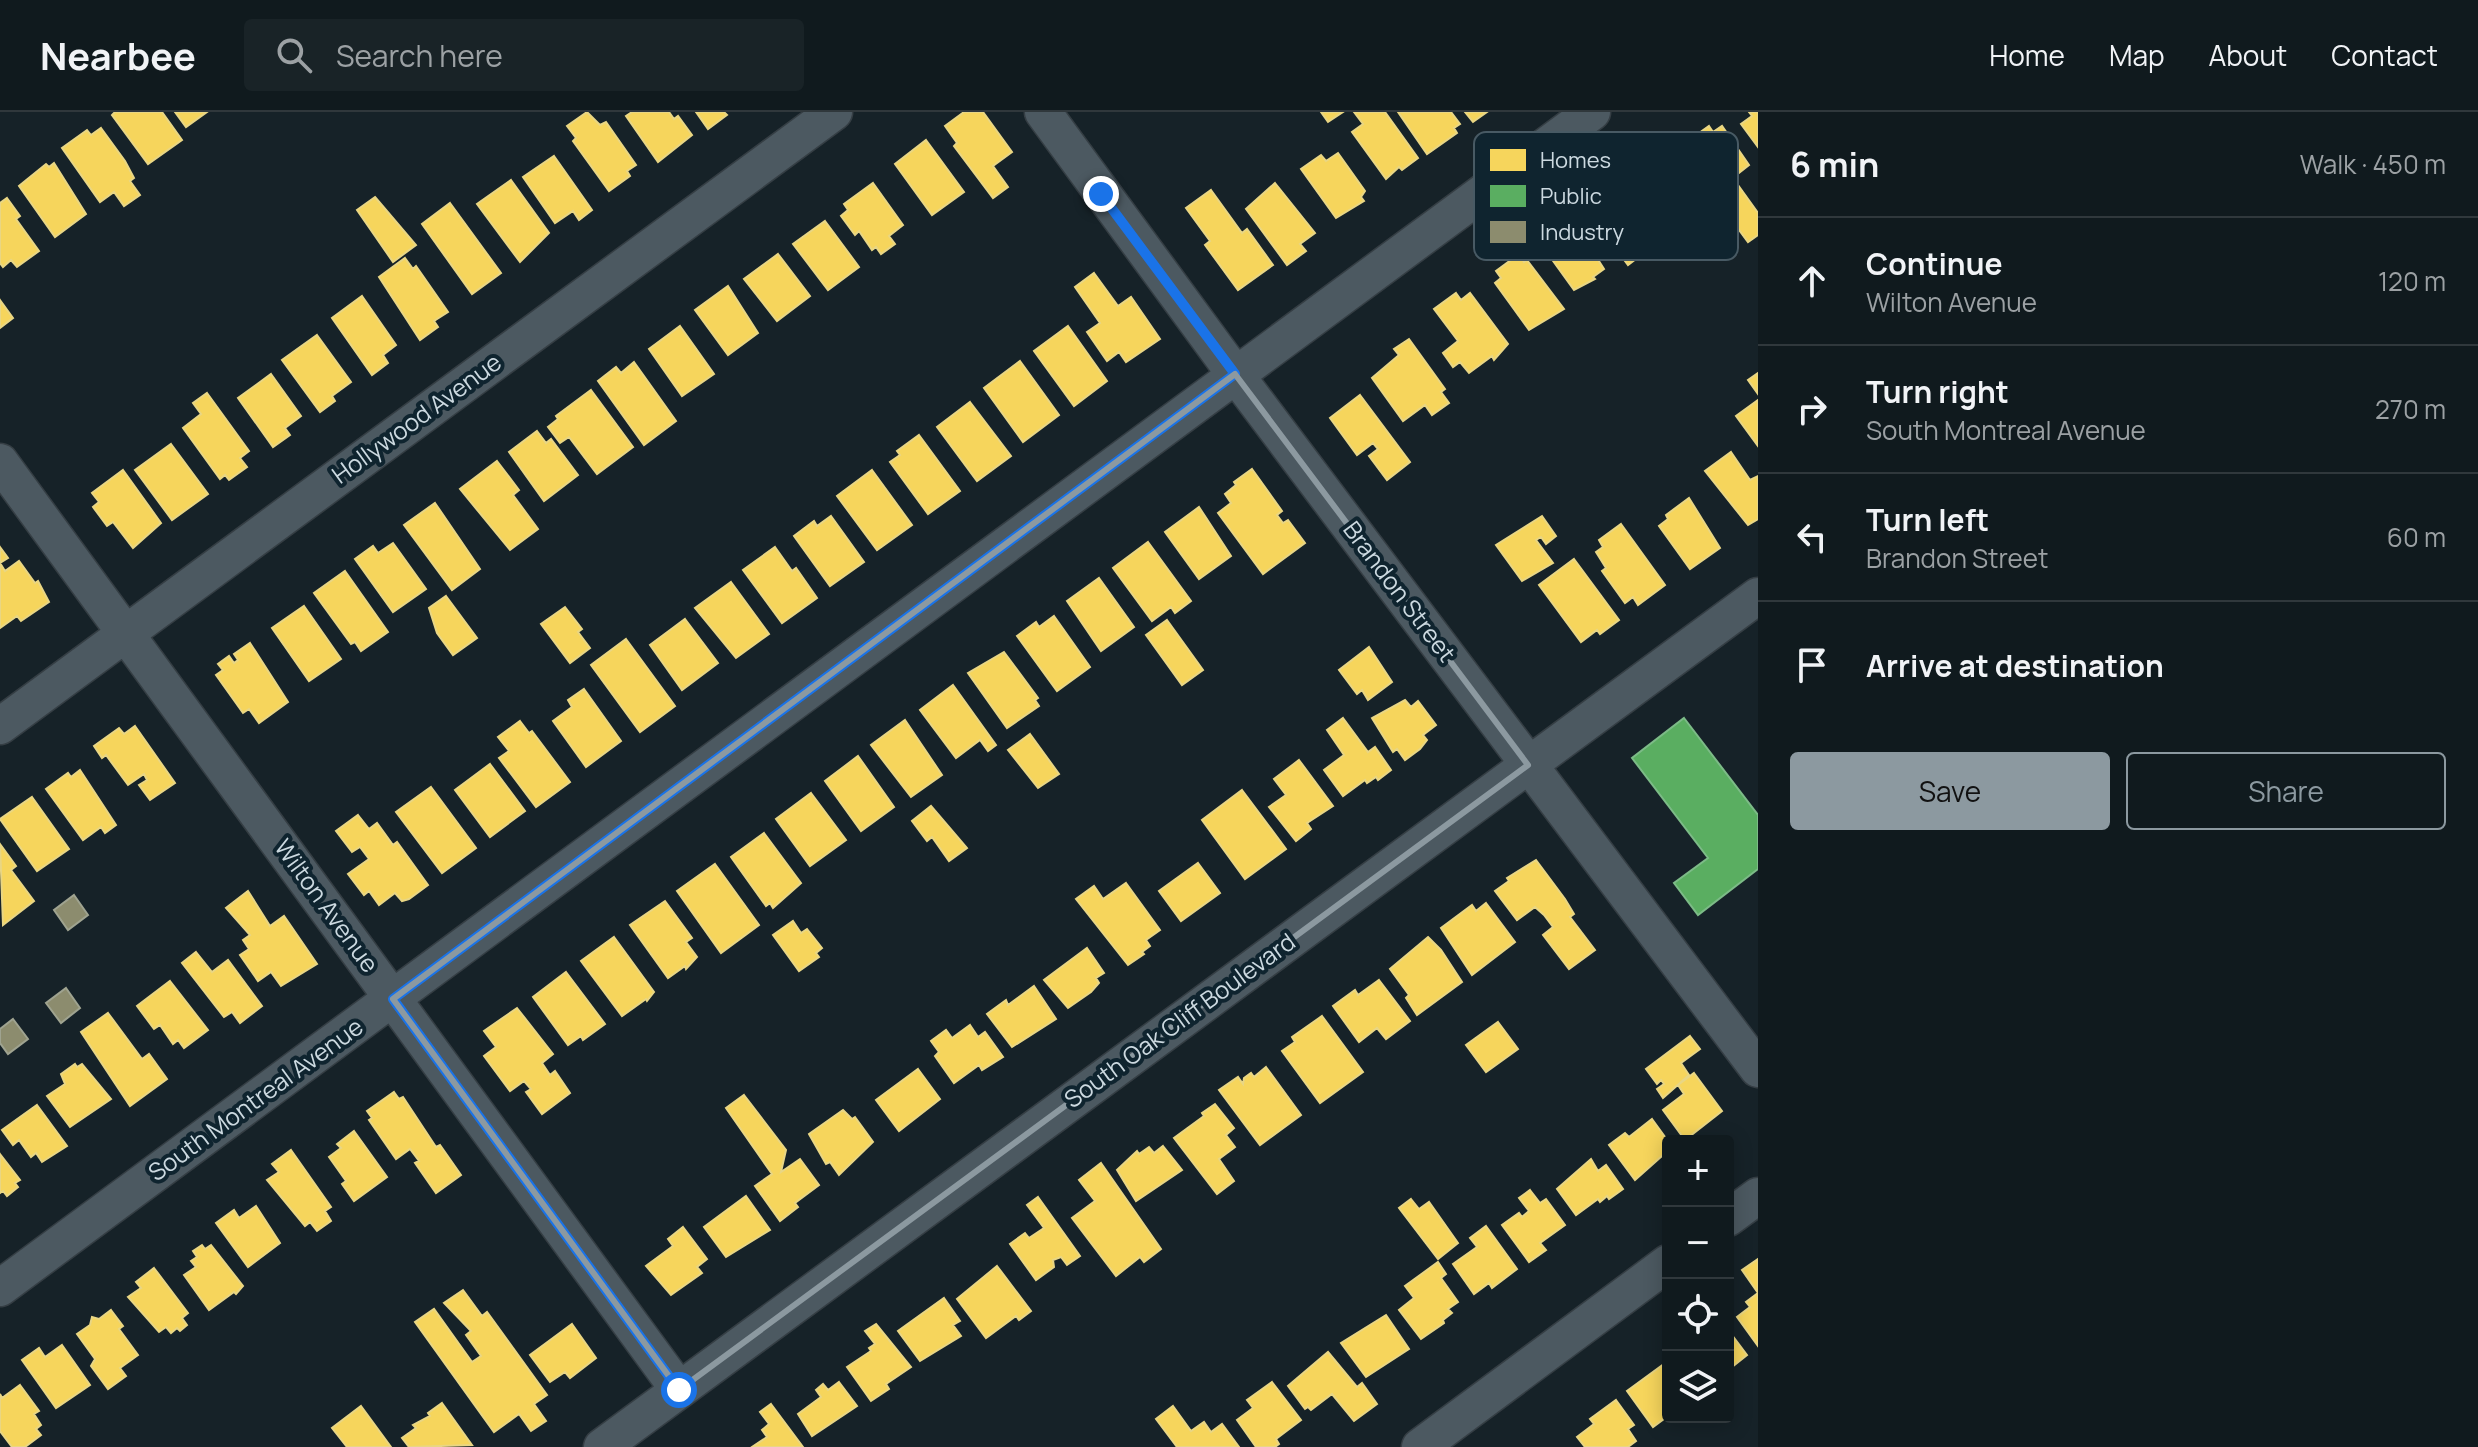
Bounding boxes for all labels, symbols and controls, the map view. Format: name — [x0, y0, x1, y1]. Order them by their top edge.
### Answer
search box — [244, 19, 804, 91]
text: Nearbee — [40, 29, 196, 81]
icon: search — [272, 33, 316, 77]
text: Search here — [336, 35, 503, 76]
text: Home — [1989, 36, 2065, 74]
text: Map — [2109, 36, 2165, 74]
text: About — [2209, 36, 2287, 74]
text: Contact — [2331, 36, 2438, 74]
legend — [1474, 132, 1738, 260]
text: 6 min — [1790, 141, 1879, 187]
text: Homes — [1540, 145, 1611, 175]
text: Walk · 450 m — [2300, 146, 2446, 182]
route end — [1083, 176, 1119, 212]
text: Public — [1540, 181, 1602, 211]
text: Industry — [1540, 217, 1624, 247]
text: Continue — [1866, 243, 2002, 284]
icon: ahead — [1790, 259, 1834, 303]
text: 120 m — [2378, 263, 2446, 299]
text: Wilton Avenue — [1866, 284, 2037, 320]
street label: Hollywood Avenue — [325, 345, 508, 491]
text: Turn right — [1866, 371, 2009, 412]
icon: right — [1790, 387, 1834, 431]
text: 270 m — [2375, 391, 2446, 427]
text: South Montreal Avenue — [1866, 412, 2146, 448]
text: Turn left — [1866, 499, 1989, 540]
street label: Brandon Street — [1336, 514, 1464, 668]
icon: left — [1790, 515, 1834, 559]
text: 60 m — [2387, 519, 2446, 555]
text: Brandon Street — [1866, 540, 2048, 576]
icon: arrive — [1790, 643, 1834, 687]
text: Arrive at destination — [1866, 645, 2164, 686]
button: Save — [1790, 752, 2110, 830]
button: Share — [2126, 752, 2446, 830]
street label: Wilton Avenue — [268, 832, 387, 979]
street label: South Oak Cliff Boulevard — [1057, 925, 1301, 1115]
street label: South Montreal Avenue — [141, 1010, 369, 1188]
map controls — [1662, 1135, 1734, 1423]
button: + — [1662, 1135, 1734, 1207]
button: − — [1662, 1207, 1734, 1279]
button: locate — [1662, 1279, 1734, 1351]
button: layers — [1662, 1351, 1734, 1423]
route start — [661, 1372, 697, 1408]

